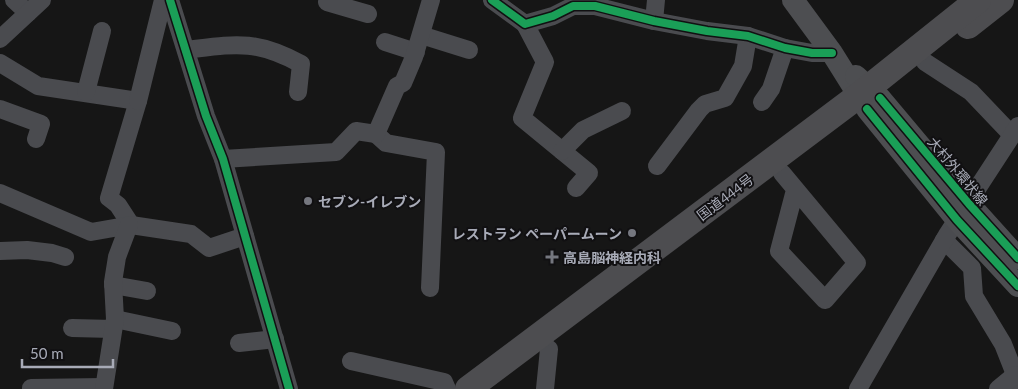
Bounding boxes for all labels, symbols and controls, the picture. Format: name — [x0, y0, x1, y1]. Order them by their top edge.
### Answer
street label: 大村外環状線 — [924, 133, 992, 209]
street label: 国道444号 — [693, 170, 757, 224]
place label: セブン-イレブン — [318, 193, 421, 210]
marker: セブン-イレブン — [302, 195, 314, 207]
place label: レストラン ペーパームーン — [452, 225, 622, 242]
marker: レストラン ペーパームーン — [626, 227, 638, 239]
place label: 高島脳神経内科 — [563, 249, 661, 266]
marker: 高島脳神経内科 — [545, 250, 559, 264]
scale bar — [22, 336, 114, 368]
text: 50 m — [30, 344, 64, 362]

